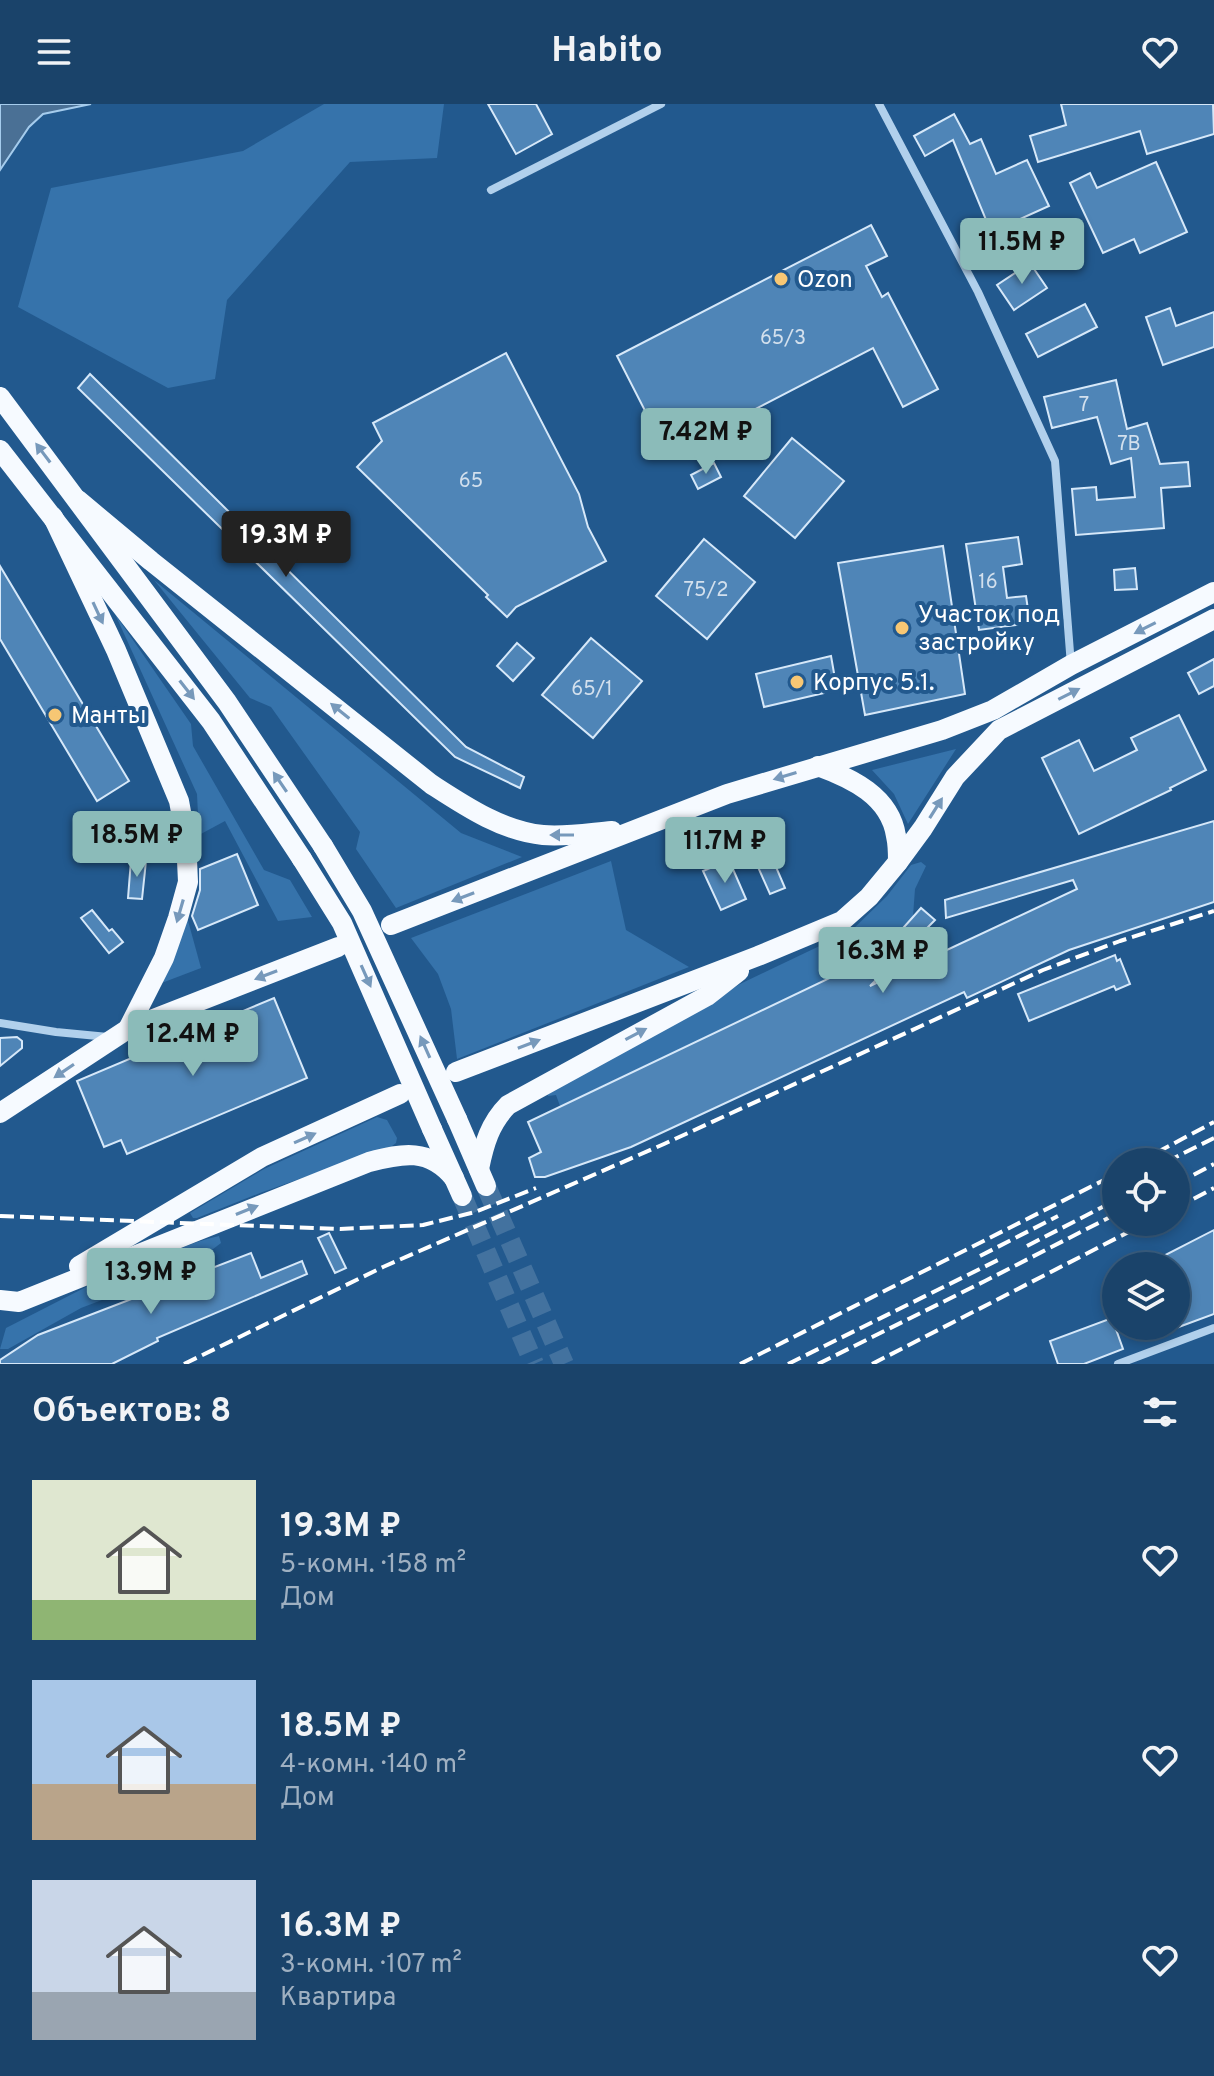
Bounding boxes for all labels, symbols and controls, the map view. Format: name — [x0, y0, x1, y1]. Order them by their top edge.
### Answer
text: Habito — [551, 29, 663, 75]
icon: menu — [32, 30, 76, 74]
icon: heart — [1138, 30, 1182, 74]
pin: 11.5M ₽ — [948, 218, 1096, 286]
text: 11.5M ₽ — [978, 227, 1066, 260]
place label: Ozon — [797, 266, 853, 296]
marker: Ozon — [772, 270, 790, 288]
house number: 65/3 — [760, 326, 806, 352]
house number: 7 — [1079, 393, 1089, 419]
pin: 7.42M ₽ — [632, 408, 780, 476]
text: 7.42M ₽ — [659, 417, 753, 450]
house number: 7В — [1117, 432, 1141, 458]
one-way arrow — [35, 443, 51, 463]
house number: 65 — [459, 469, 483, 495]
pin: 19.3M ₽ — [212, 511, 360, 579]
text: 19.3M ₽ — [240, 520, 332, 553]
house number: 16 — [978, 570, 998, 596]
house number: 75/2 — [684, 578, 728, 604]
place label: Участок под застройку — [918, 601, 1060, 659]
one-way arrow — [91, 602, 105, 625]
marker: Участок под застройку — [893, 619, 911, 637]
one-way arrow — [1133, 621, 1156, 634]
place label: Корпус 5.1. — [813, 669, 934, 699]
marker: Корпус 5.1. — [788, 673, 806, 691]
house number: 65/1 — [571, 677, 613, 703]
one-way arrow — [178, 680, 194, 700]
one-way arrow — [1057, 687, 1080, 701]
place label: Манты — [71, 702, 146, 732]
one-way arrow — [330, 704, 350, 720]
marker: Манты — [46, 706, 64, 724]
one-way arrow — [773, 770, 797, 783]
one-way arrow — [272, 771, 287, 792]
one-way arrow — [928, 797, 942, 819]
pin: 18.5M ₽ — [63, 811, 211, 879]
pin: 11.7M ₽ — [651, 817, 799, 885]
text: 18.5M ₽ — [91, 820, 184, 853]
text: 11.7M ₽ — [683, 826, 767, 859]
one-way arrow — [549, 829, 574, 841]
one-way arrow — [451, 891, 475, 904]
one-way arrow — [173, 900, 186, 924]
pin: 16.3M ₽ — [809, 927, 957, 995]
text: 16.3M ₽ — [837, 936, 929, 969]
one-way arrow — [359, 965, 373, 988]
one-way arrow — [254, 969, 278, 982]
pin: 12.4M ₽ — [119, 1010, 267, 1078]
text: 12.4M ₽ — [146, 1019, 240, 1052]
one-way arrow — [624, 1028, 647, 1041]
one-way arrow — [418, 1036, 432, 1059]
one-way arrow — [517, 1037, 541, 1050]
one-way arrow — [53, 1063, 75, 1077]
one-way arrow — [293, 1131, 317, 1144]
map controls — [1102, 1148, 1190, 1340]
button: locate — [1102, 1148, 1190, 1236]
one-way arrow — [235, 1203, 259, 1216]
pin: 13.9M ₽ — [77, 1248, 225, 1316]
button: layers — [1102, 1252, 1190, 1340]
text: 13.9M ₽ — [105, 1257, 197, 1290]
icon: filters — [1138, 1390, 1182, 1434]
text: Объектов: 8 — [32, 1391, 231, 1434]
text: 19.3M ₽ — [280, 1506, 401, 1549]
icon: home — [96, 1512, 192, 1608]
icon: heart — [1138, 1538, 1182, 1582]
text: 5-комн. · 158 m² — [280, 1549, 466, 1582]
text: Дом — [280, 1582, 335, 1615]
text: 18.5M ₽ — [280, 1706, 402, 1749]
icon: home — [96, 1712, 192, 1808]
icon: heart — [1138, 1738, 1182, 1782]
text: 4-комн. · 140 m² — [280, 1749, 466, 1782]
text: Дом — [280, 1782, 335, 1815]
text: 16.3M ₽ — [280, 1906, 401, 1949]
icon: home — [96, 1912, 192, 2008]
icon: heart — [1138, 1938, 1182, 1982]
text: 3-комн. · 107 m² — [280, 1949, 462, 1982]
text: Квартира — [280, 1982, 396, 2015]

